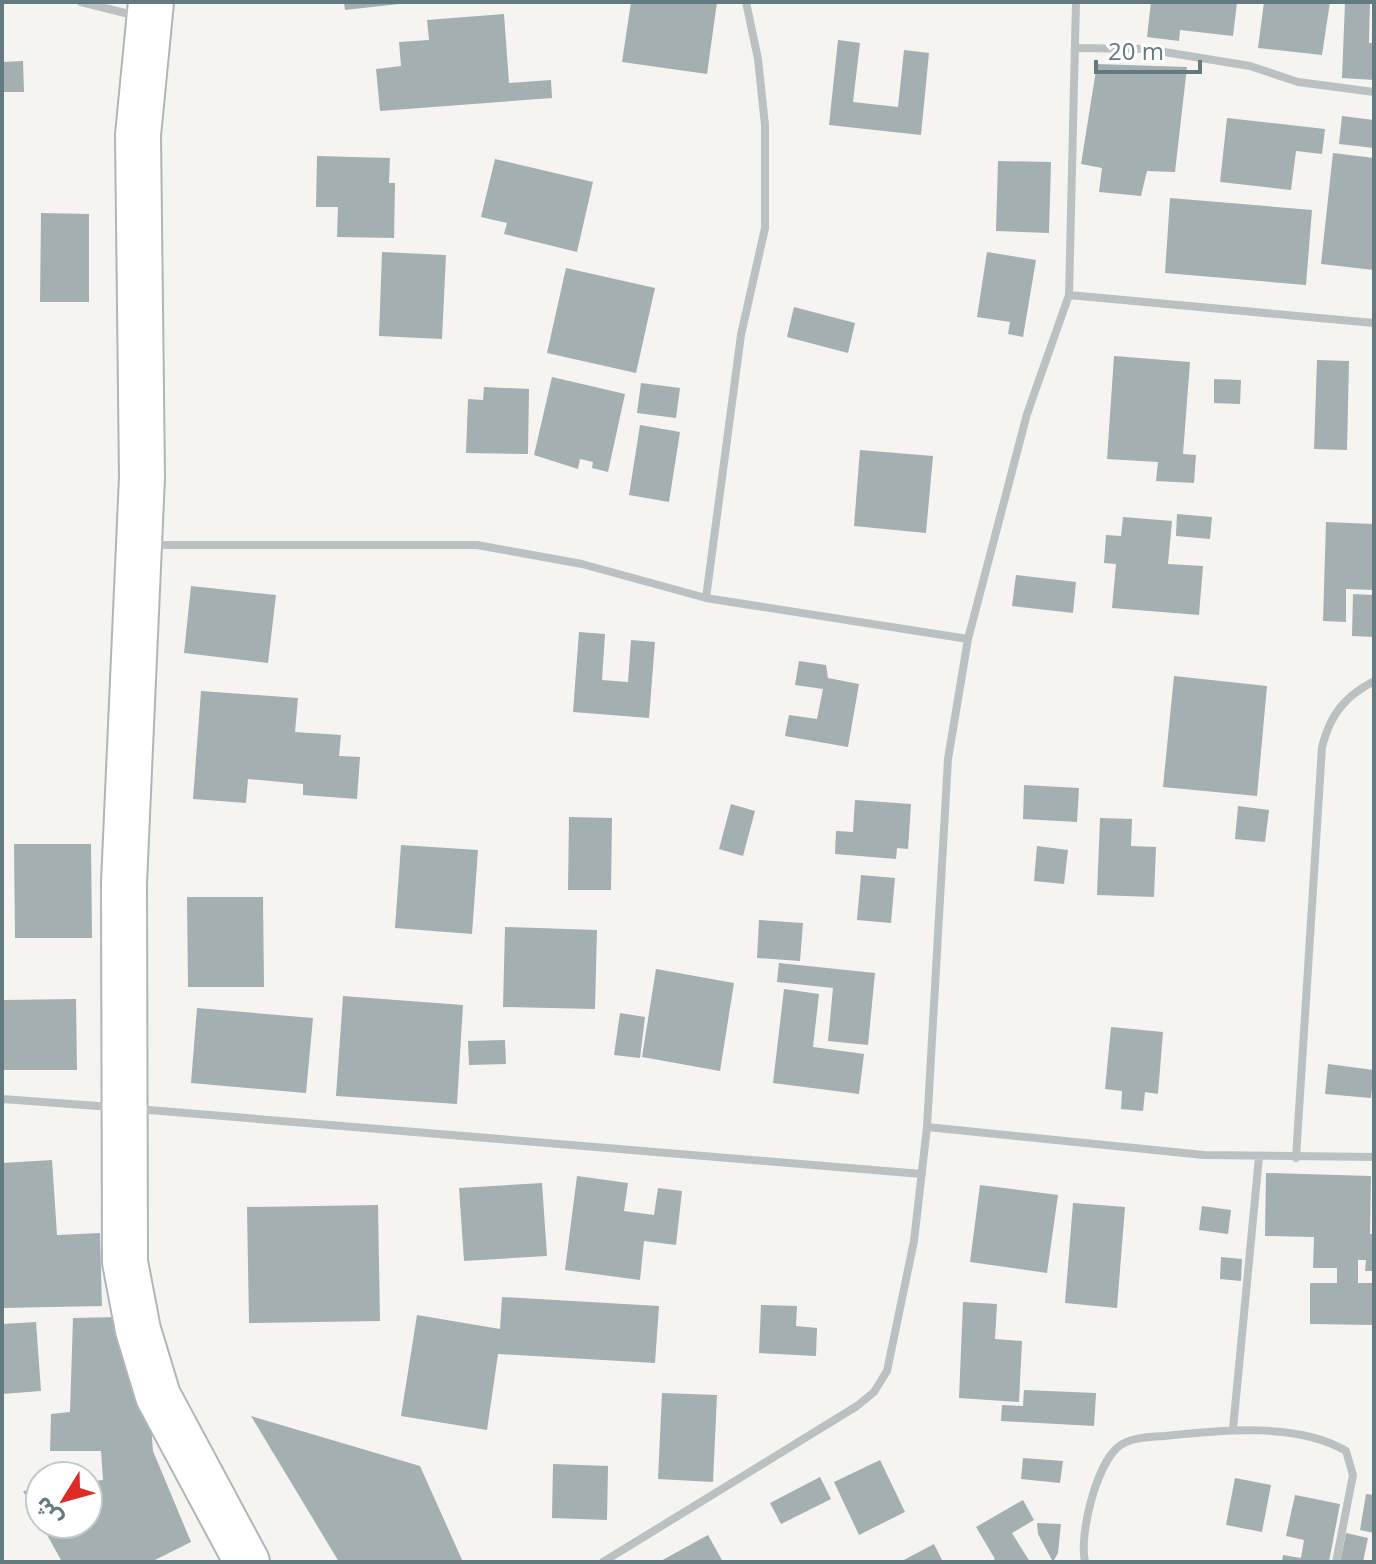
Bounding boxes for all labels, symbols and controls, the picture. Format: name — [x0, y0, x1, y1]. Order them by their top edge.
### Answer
scale bar — [1096, 24, 1200, 74]
text: 20 m — [1108, 34, 1164, 67]
north arrow — [24, 1460, 104, 1540]
text: ش — [26, 1492, 68, 1534]

